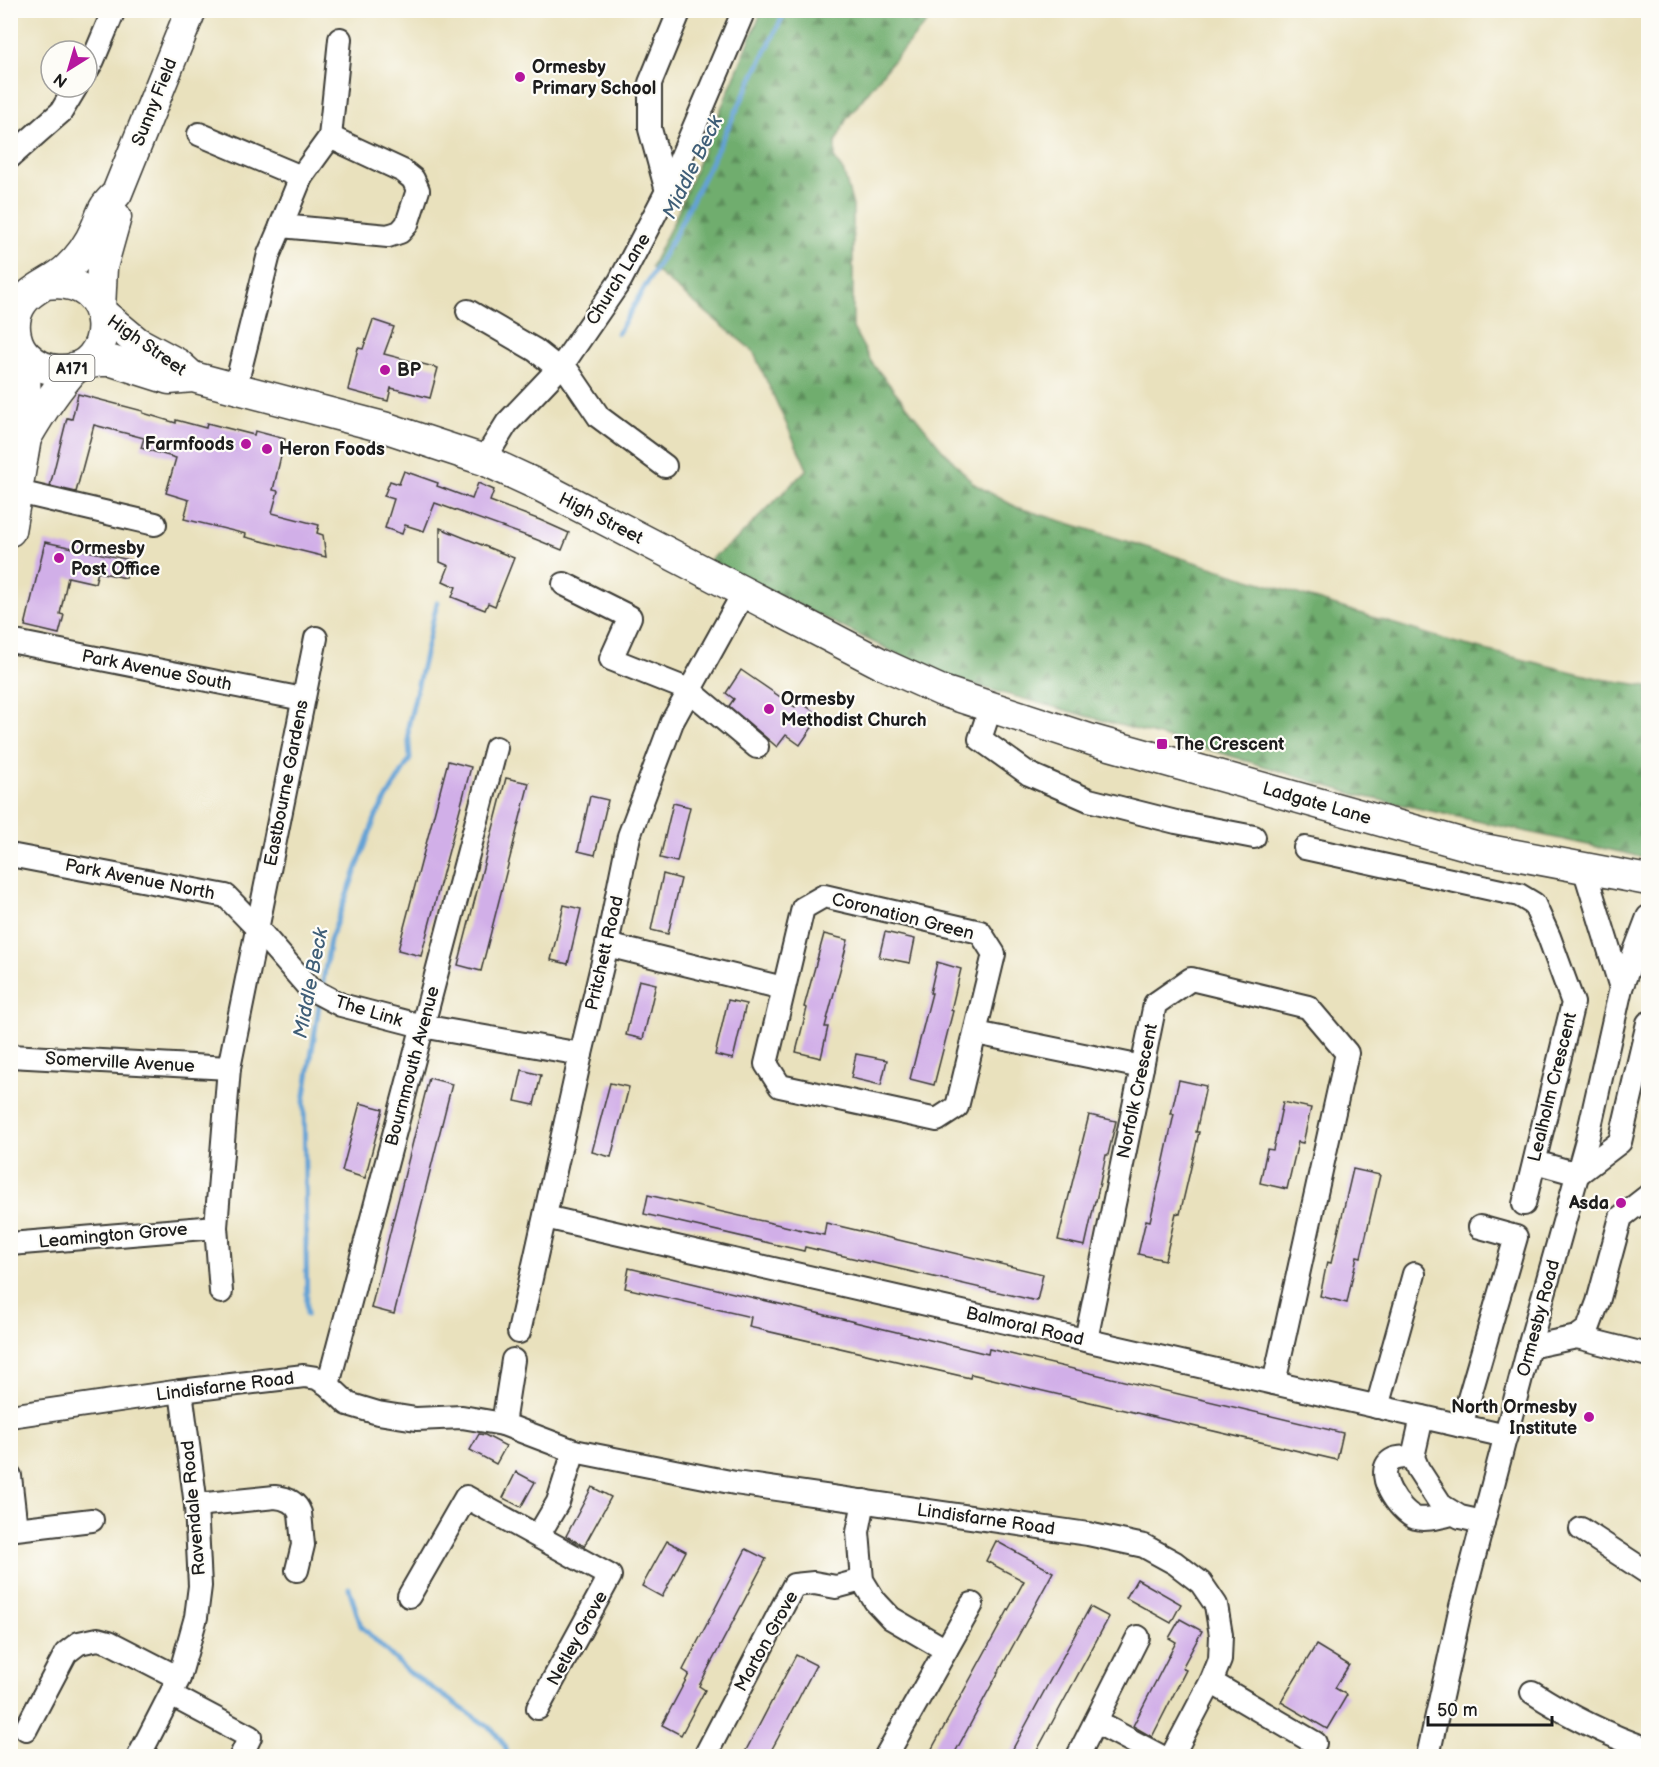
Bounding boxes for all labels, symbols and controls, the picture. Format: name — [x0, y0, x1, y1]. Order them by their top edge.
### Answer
north arrow — [39, 39, 99, 99]
street label: Sunny Field — [127, 55, 182, 149]
place label: Ormesby Primary School — [532, 57, 656, 99]
text: N — [50, 69, 71, 91]
marker: Ormesby Primary School — [513, 70, 527, 84]
water label: Middle Beck — [658, 111, 729, 223]
street label: Church Lane — [582, 229, 655, 329]
street label: High Street — [103, 311, 191, 381]
road number: A171 — [50, 355, 94, 381]
place label: BP — [397, 360, 422, 381]
marker: BP — [378, 363, 392, 377]
place label: Farmfoods — [145, 434, 234, 455]
marker: Farmfoods — [239, 437, 253, 451]
place label: Heron Foods — [279, 439, 385, 460]
marker: Heron Foods — [260, 442, 274, 456]
street label: High Street — [555, 488, 647, 549]
place label: Ormesby Post Office — [71, 538, 160, 580]
marker: Ormesby Post Office — [52, 551, 66, 565]
street label: Park Avenue South — [80, 646, 234, 695]
place label: Ormesby Methodist Church — [781, 689, 927, 731]
street label: Eastbourne Gardens — [260, 698, 313, 868]
marker: Ormesby Methodist Church — [762, 702, 776, 716]
place label: The Crescent — [1174, 734, 1284, 755]
marker: The Crescent — [1155, 737, 1169, 751]
street label: Ladgate Lane — [1260, 778, 1374, 829]
street label: Park Avenue North — [63, 855, 217, 904]
street label: Coronation Green — [830, 889, 976, 944]
street label: Pritchett Road — [581, 894, 628, 1012]
water label: Middle Beck — [289, 925, 334, 1040]
street label: Bournmouth Avenue — [381, 984, 444, 1148]
street label: The Link — [333, 991, 405, 1032]
street label: Lealholm Crescent — [1524, 1010, 1581, 1164]
street label: Norfolk Crescent — [1113, 1021, 1162, 1161]
street label: Somerville Avenue — [45, 1048, 196, 1077]
place label: Asda — [1568, 1193, 1609, 1214]
marker: Asda — [1614, 1196, 1628, 1210]
street label: Leamington Grove — [38, 1218, 189, 1252]
street label: Ormesby Road — [1513, 1257, 1564, 1379]
street label: Balmoral Road — [964, 1303, 1086, 1350]
street label: Lindisfarne Road — [155, 1368, 295, 1405]
place label: North Ormesby Institute — [1451, 1397, 1578, 1439]
marker: North Ormesby Institute — [1582, 1410, 1596, 1424]
street label: Ravendale Road — [177, 1439, 210, 1576]
street label: Lindisfarne Road — [916, 1499, 1056, 1540]
street label: Netley Grove — [543, 1587, 612, 1689]
street label: Marton Grove — [730, 1587, 803, 1695]
scale bar — [1428, 1689, 1552, 1727]
text: 50 m — [1437, 1700, 1478, 1721]

